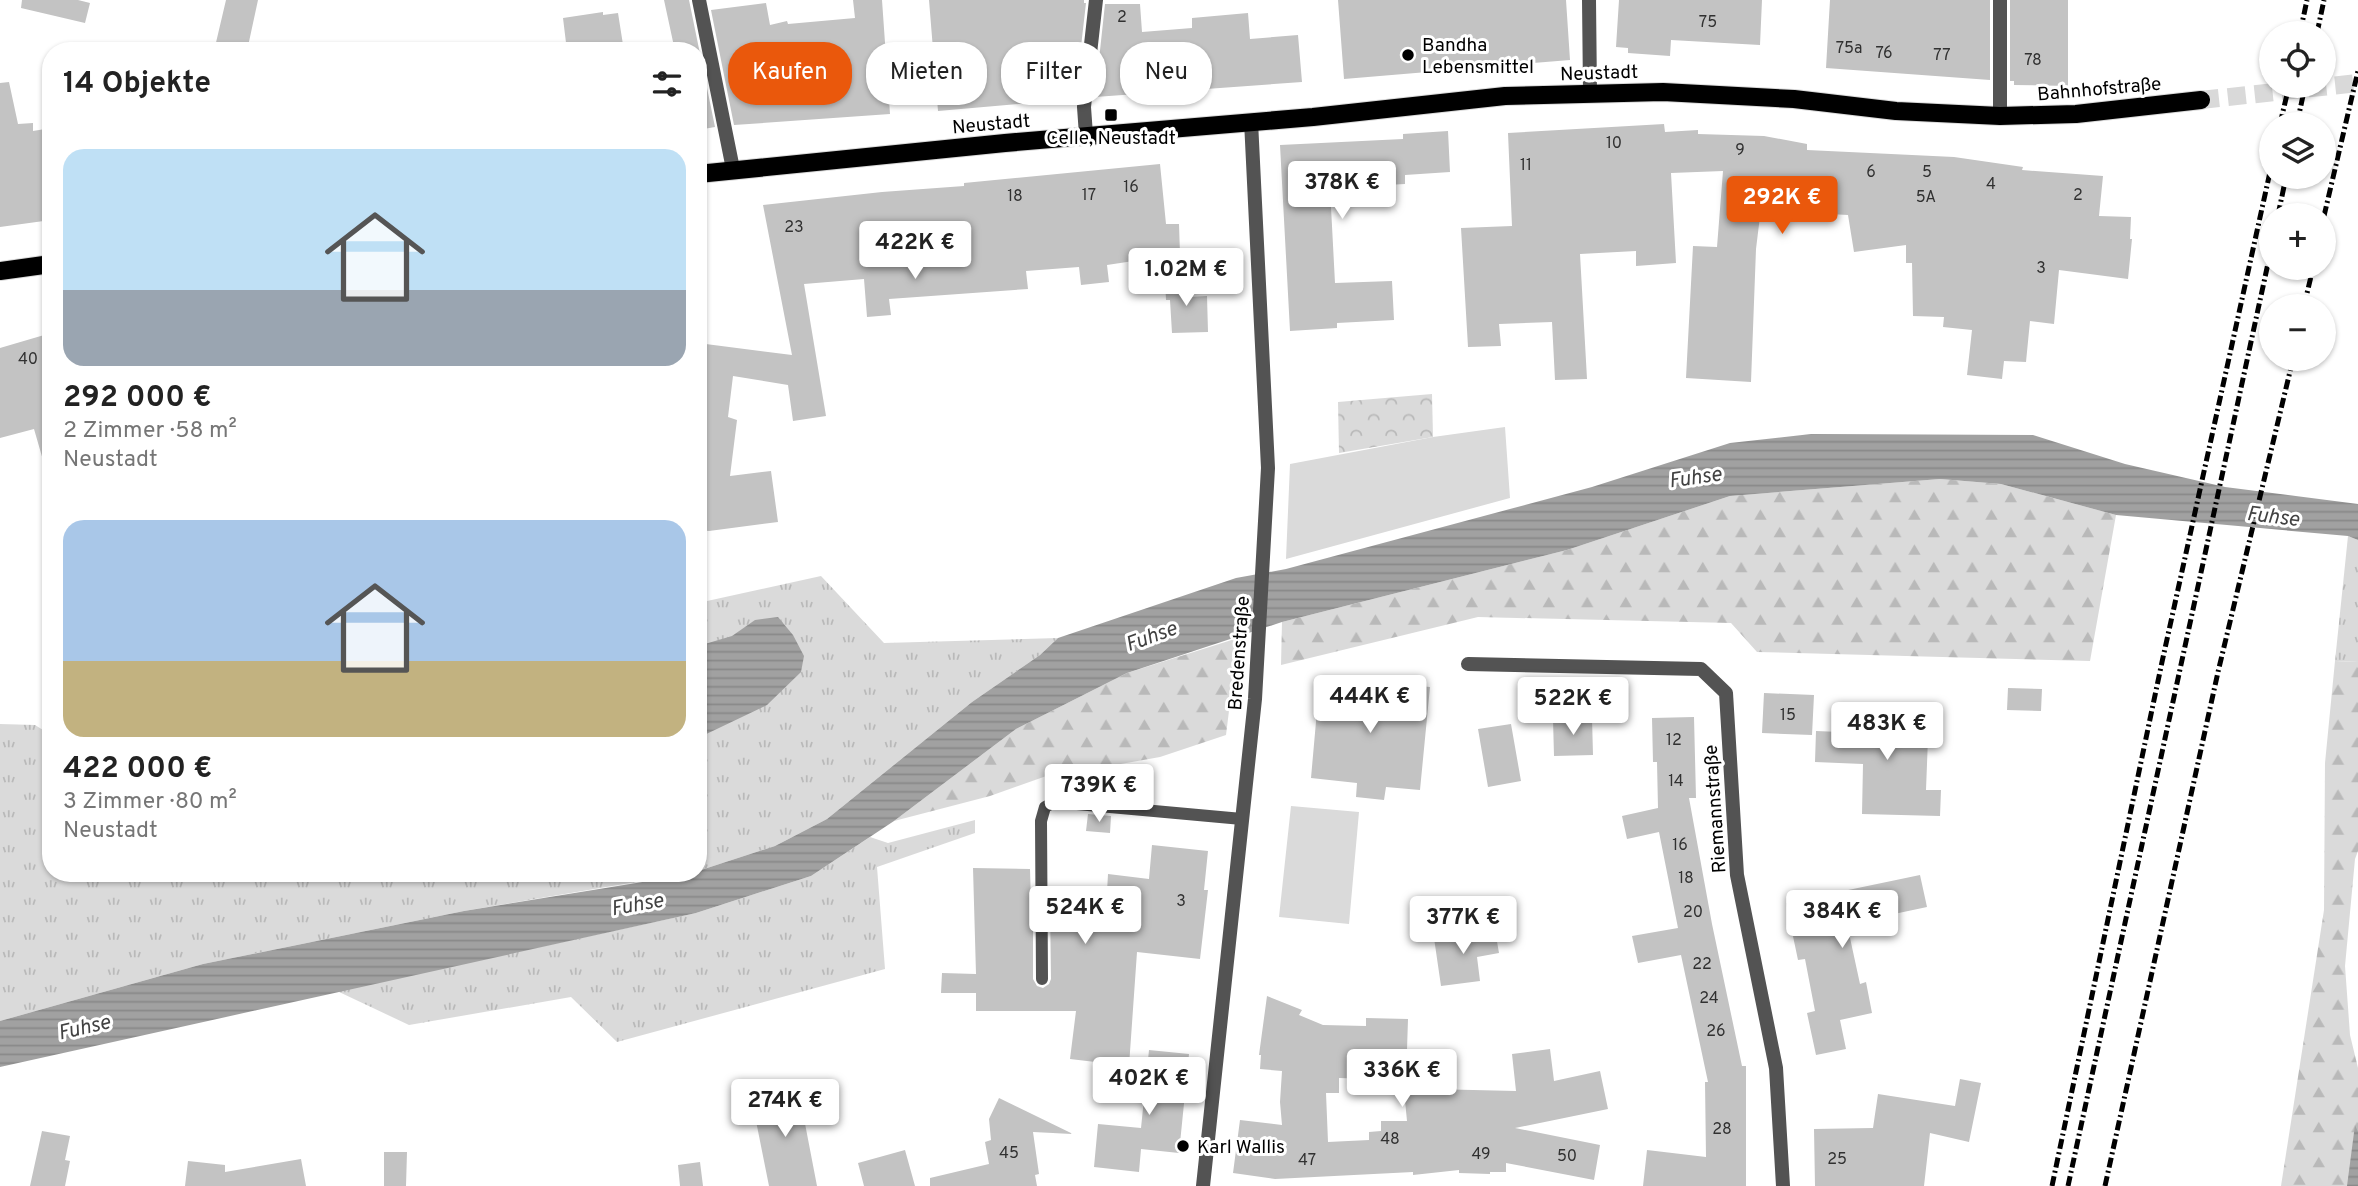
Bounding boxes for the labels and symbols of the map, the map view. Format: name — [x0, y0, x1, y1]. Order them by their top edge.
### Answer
house number: 2 — [1117, 8, 1127, 28]
house number: 75 — [1699, 13, 1717, 33]
place label: Bandha Lebensmittel — [1422, 34, 1534, 80]
house number: 75a — [1836, 39, 1862, 59]
house number: 76 — [1875, 44, 1893, 64]
house number: 77 — [1933, 46, 1951, 66]
marker: Bandha Lebensmittel — [1400, 47, 1416, 63]
house number: 78 — [2024, 51, 2042, 71]
street label: Neustadt — [1560, 61, 1639, 87]
street label: Bahnhofstraße — [2036, 73, 2162, 107]
marker: Celle, Neustadt — [1103, 107, 1119, 123]
street label: Neustadt — [951, 110, 1031, 140]
place label: Celle, Neustadt — [1046, 127, 1176, 151]
house number: 10 — [1606, 134, 1622, 154]
house number: 9 — [1735, 141, 1745, 161]
house number: 11 — [1520, 156, 1532, 176]
pin: 378K € — [1285, 162, 1399, 221]
house number: 6 — [1866, 163, 1876, 183]
house number: 5 — [1922, 163, 1932, 183]
house number: 4 — [1986, 175, 1996, 195]
pin: 292K € — [1725, 176, 1839, 236]
house number: 16 — [1123, 178, 1139, 198]
house number: 17 — [1082, 186, 1096, 206]
house number: 2 — [2073, 186, 2083, 206]
house number: 18 — [1007, 187, 1023, 207]
house number: 5A — [1916, 188, 1936, 208]
house number: 23 — [784, 218, 804, 238]
pin: 422K € — [858, 222, 972, 281]
pin: 1.02M € — [1121, 248, 1251, 308]
house number: 3 — [2036, 259, 2046, 279]
house number: 40 — [18, 350, 38, 370]
water label: Fuhse — [1667, 461, 1724, 496]
water label: Fuhse — [2245, 501, 2302, 534]
street label: Bredenstraße — [1224, 595, 1256, 711]
water label: Fuhse — [1122, 615, 1182, 659]
pin: 444K € — [1313, 676, 1427, 735]
pin: 522K € — [1516, 678, 1630, 737]
pin: 483K € — [1830, 702, 1944, 762]
house number: 15 — [1780, 706, 1796, 726]
house number: 12 — [1666, 731, 1682, 751]
street label: Riemannstraße — [1700, 744, 1732, 874]
pin: 739K € — [1042, 764, 1156, 824]
house number: 14 — [1668, 772, 1684, 792]
house number: 16 — [1672, 836, 1688, 856]
house number: 18 — [1678, 869, 1694, 889]
pin: 524K € — [1028, 886, 1142, 946]
water label: Fuhse — [609, 887, 667, 923]
pin: 384K € — [1785, 890, 1899, 950]
house number: 3 — [1176, 892, 1186, 912]
pin: 377K € — [1406, 897, 1520, 956]
house number: 20 — [1683, 903, 1703, 923]
house number: 22 — [1692, 955, 1712, 975]
house number: 24 — [1699, 989, 1719, 1009]
water label: Fuhse — [56, 1009, 114, 1048]
house number: 26 — [1706, 1022, 1726, 1042]
pin: 336K € — [1345, 1050, 1459, 1109]
pin: 402K € — [1092, 1058, 1206, 1117]
pin: 274K € — [728, 1080, 842, 1139]
house number: 28 — [1712, 1120, 1732, 1140]
house number: 48 — [1380, 1130, 1400, 1150]
place label: Karl Wallis — [1197, 1136, 1285, 1160]
marker: Karl Wallis — [1175, 1138, 1191, 1154]
house number: 45 — [999, 1144, 1019, 1164]
house number: 49 — [1471, 1145, 1491, 1165]
house number: 50 — [1557, 1147, 1577, 1167]
house number: 25 — [1827, 1150, 1847, 1170]
house number: 47 — [1298, 1151, 1316, 1171]

